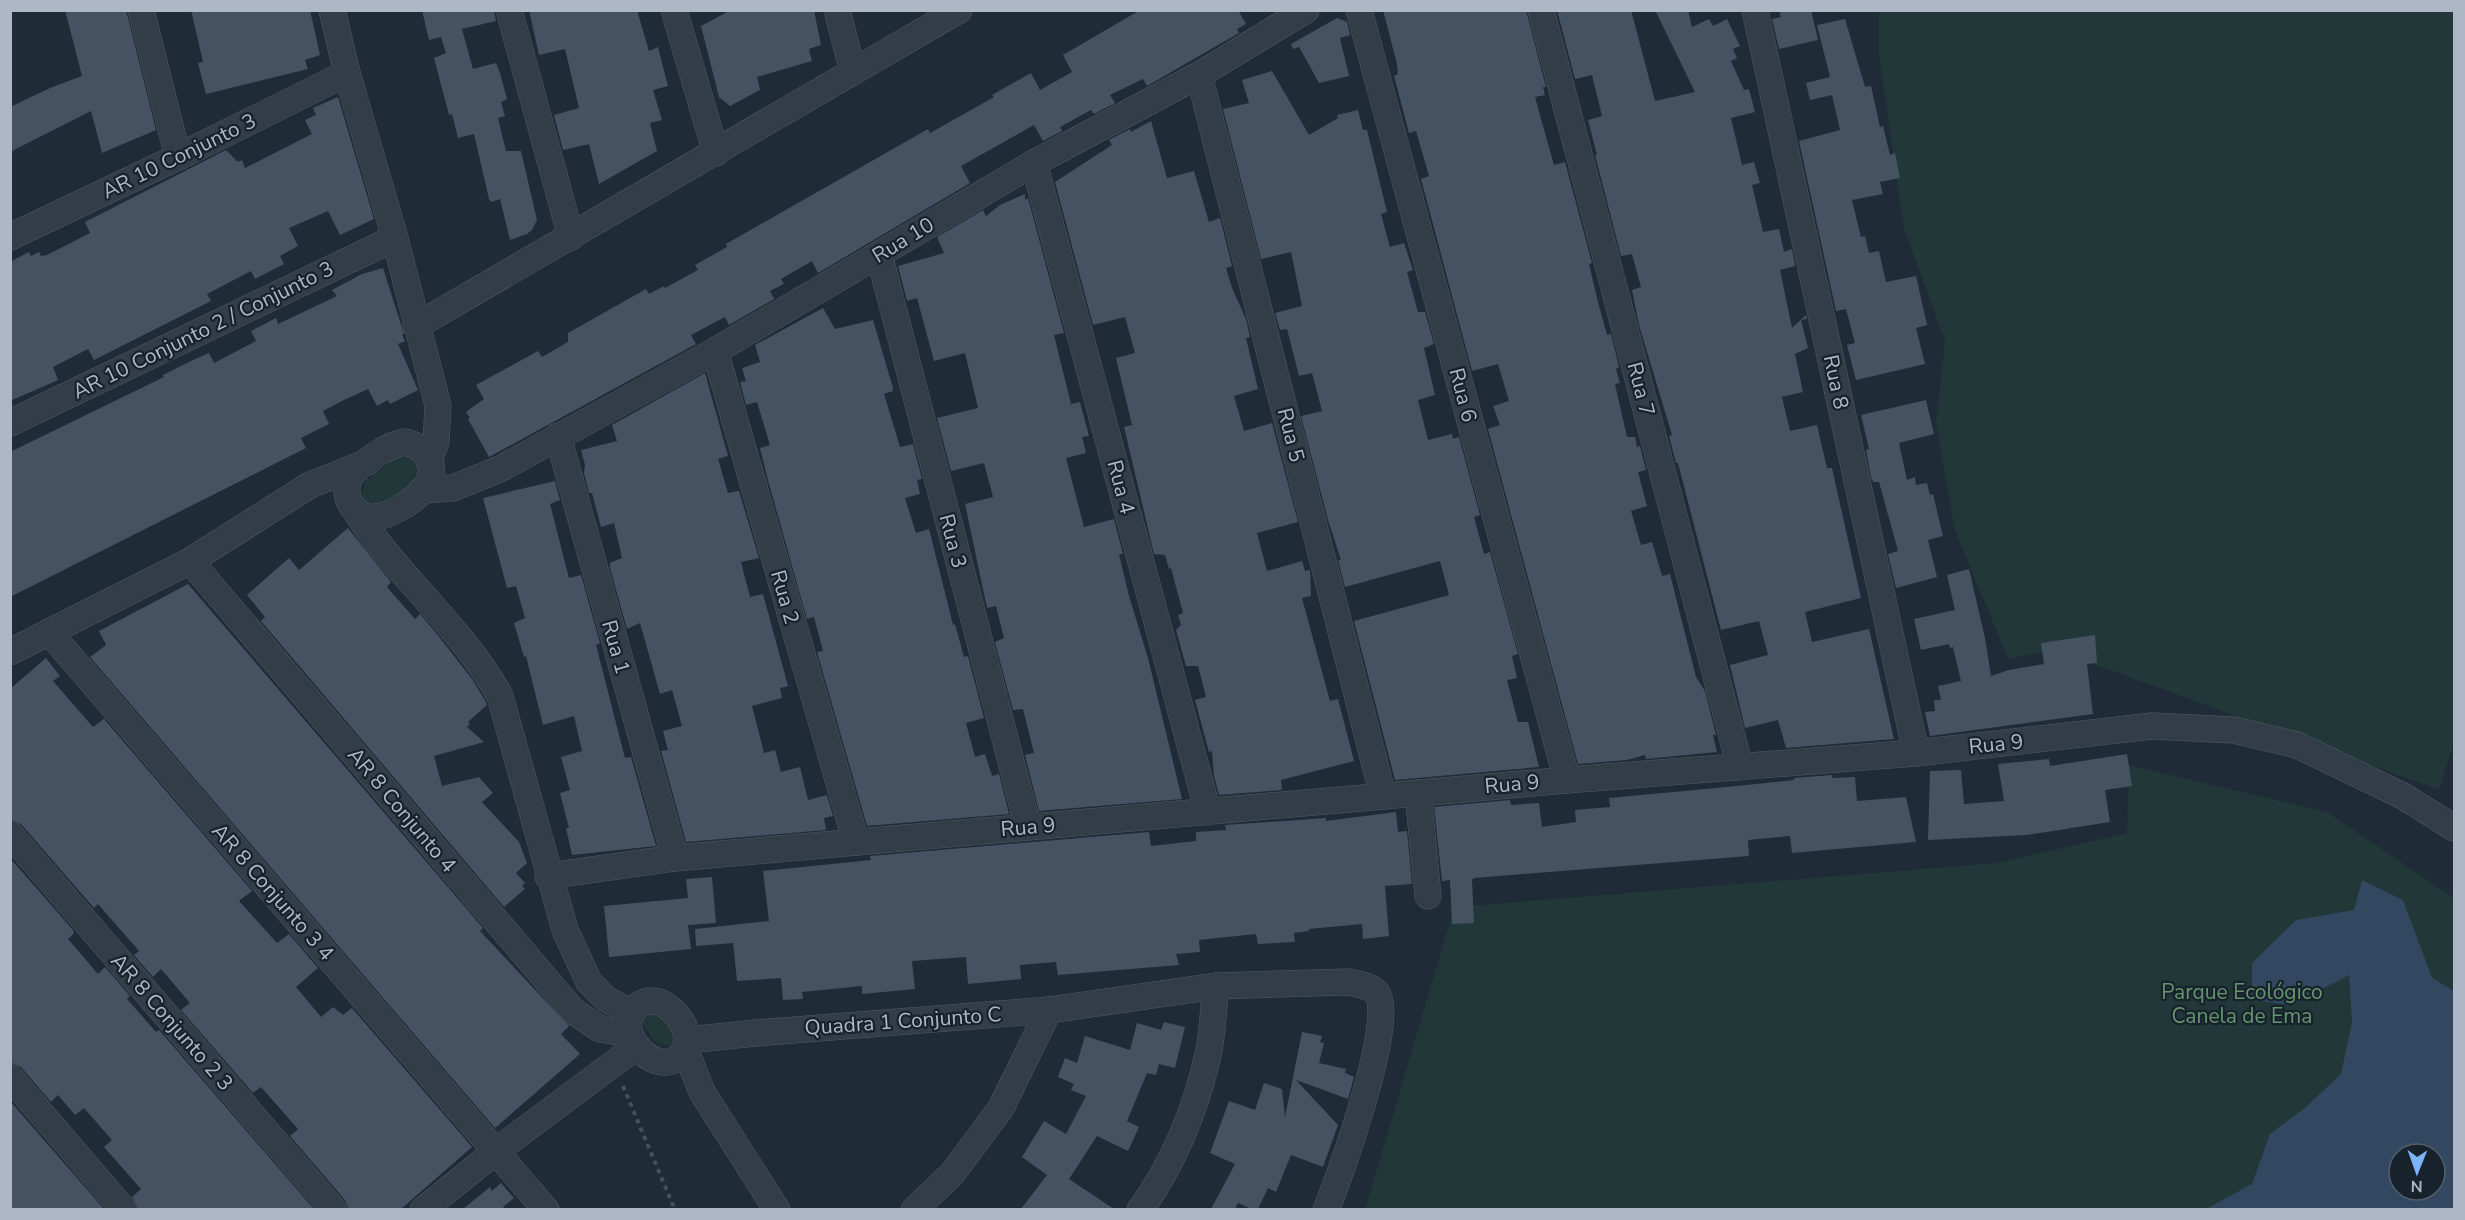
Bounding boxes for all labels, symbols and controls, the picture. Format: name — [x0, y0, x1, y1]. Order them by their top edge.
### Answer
street label: AR 10 Conjunto 3 — [97, 107, 261, 205]
street label: Rua 10 — [867, 211, 939, 269]
street label: AR 10 Conjunto 2 / Conjunto 3 — [68, 254, 338, 406]
street label: Rua 8 — [1817, 352, 1855, 412]
street label: Rua 7 — [1620, 359, 1662, 419]
street label: Rua 6 — [1442, 365, 1484, 425]
street label: Rua 5 — [1271, 405, 1311, 465]
street label: Rua 4 — [1100, 457, 1142, 517]
street label: Rua 3 — [932, 511, 974, 571]
street label: Rua 2 — [764, 567, 806, 627]
street label: Rua 1 — [595, 617, 637, 677]
street label: Rua 9 — [1967, 727, 2025, 761]
street label: AR 8 Conjunto 4 — [341, 742, 463, 878]
street label: Rua 9 — [1483, 768, 1541, 800]
street label: Rua 9 — [999, 811, 1057, 843]
street label: AR 8 Conjunto 3 4 — [206, 817, 340, 967]
street label: AR 8 Conjunto 2 3 — [105, 947, 239, 1097]
park label: Parque Ecológico Canela de Ema — [2161, 978, 2323, 1030]
street label: Quadra 1 Conjunto C — [804, 1000, 1002, 1042]
north arrow — [2387, 1142, 2447, 1202]
text: N — [2411, 1175, 2423, 1197]

